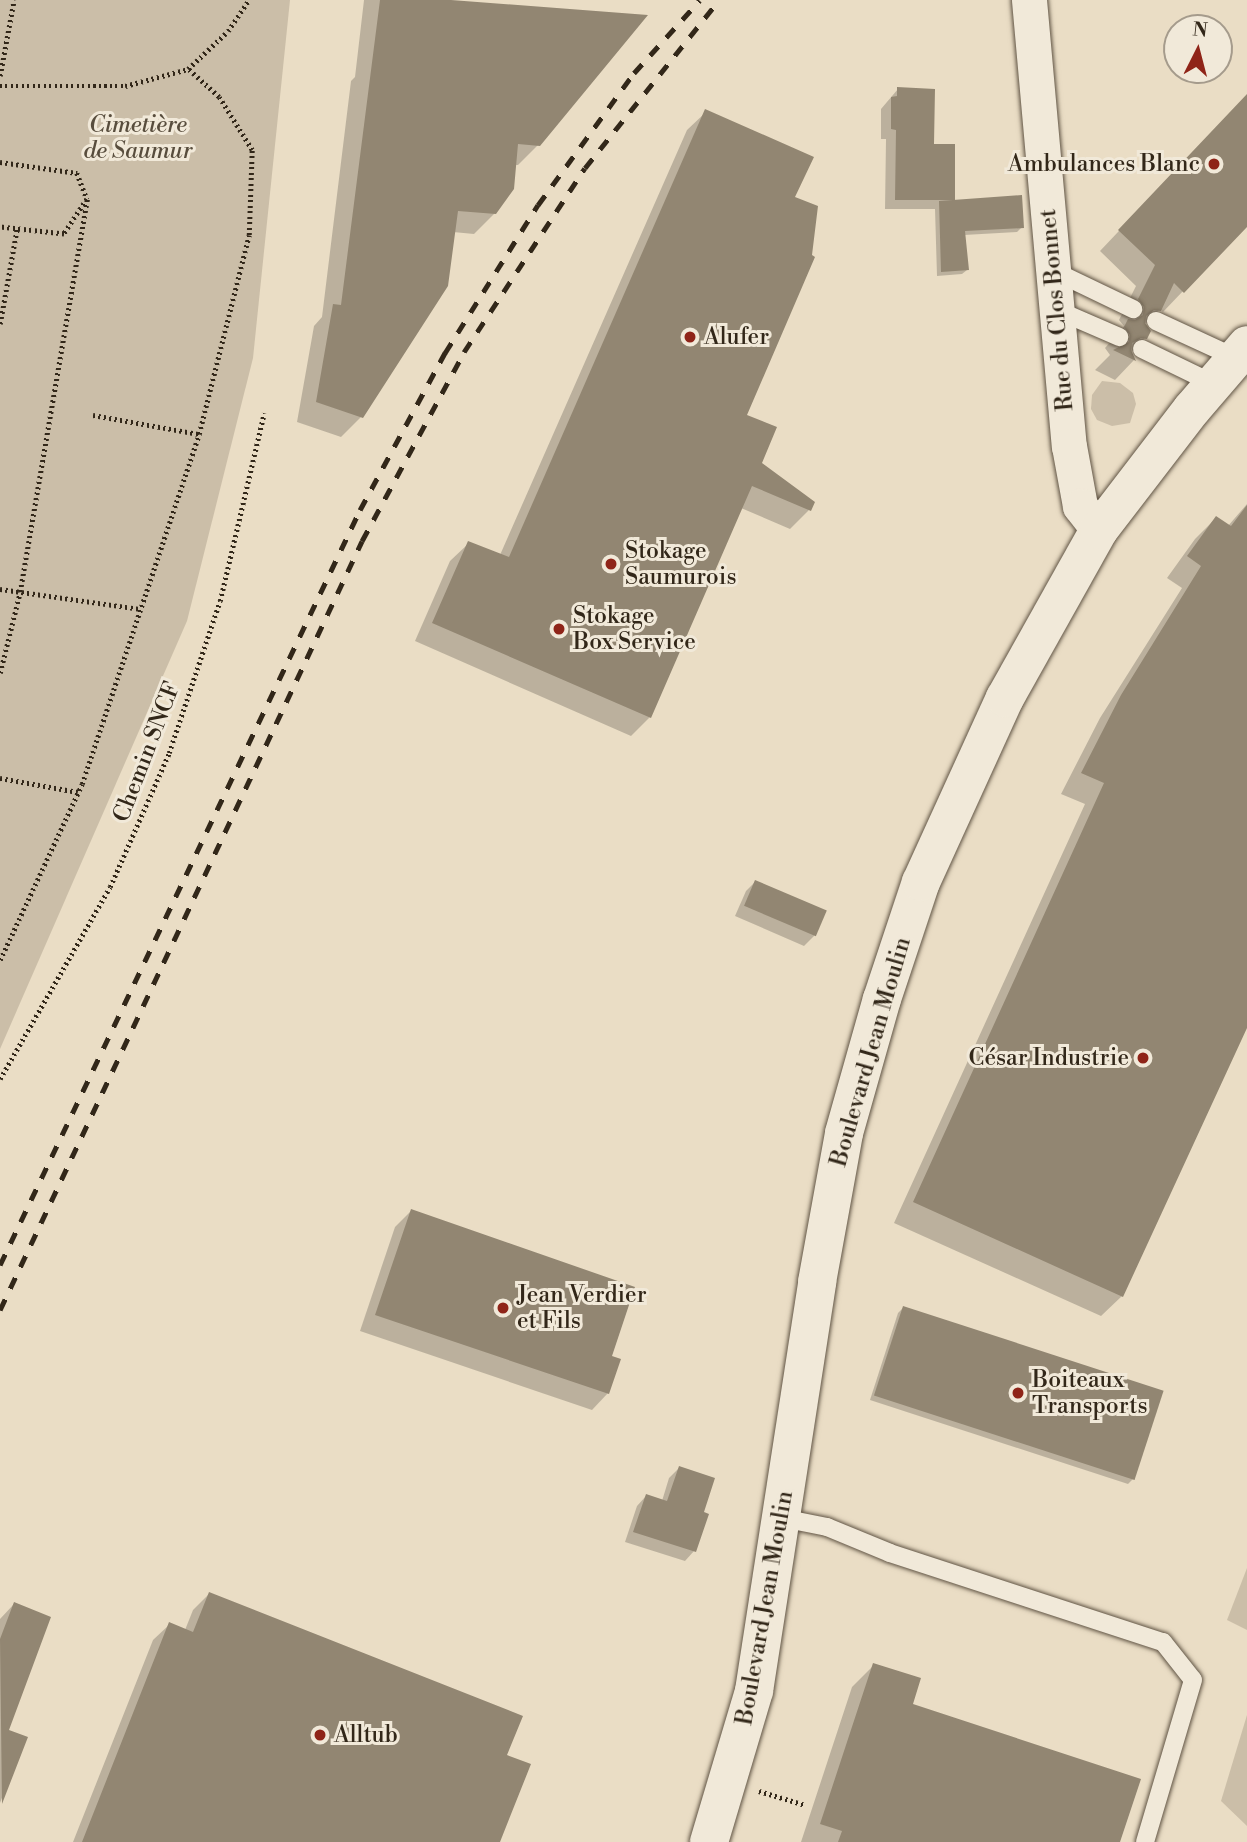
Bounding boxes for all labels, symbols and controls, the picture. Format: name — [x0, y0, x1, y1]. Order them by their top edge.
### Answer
north arrow — [1163, 14, 1233, 84]
text: N — [1191, 17, 1209, 43]
park label: Cimetière de Saumur — [83, 111, 193, 165]
place label: Ambulances Blanc — [1008, 150, 1200, 178]
marker: Ambulances Blanc — [1206, 156, 1222, 172]
street label: Rue du Clos Bonnet — [1034, 208, 1080, 412]
place label: Alufer — [704, 323, 769, 351]
marker: Alufer — [682, 329, 698, 345]
place label: Stokage Saumurois — [625, 537, 736, 591]
marker: Stokage Saumurois — [603, 556, 619, 572]
place label: Stokage Box Service — [573, 602, 696, 656]
marker: Stokage Box Service — [551, 621, 567, 637]
street label: Chemin SNCF — [108, 678, 186, 826]
street label: Boulevard Jean Moulin — [825, 934, 917, 1170]
place label: César Industrie — [969, 1044, 1129, 1072]
marker: César Industrie — [1135, 1050, 1151, 1066]
place label: Jean Verdier et Fils — [517, 1281, 647, 1335]
marker: Jean Verdier et Fils — [495, 1300, 511, 1316]
place label: Boiteaux Transports — [1032, 1366, 1147, 1420]
marker: Boiteaux Transports — [1010, 1385, 1026, 1401]
street label: Boulevard Jean Moulin — [731, 1489, 799, 1727]
place label: Alltub — [334, 1721, 398, 1749]
marker: Alltub — [312, 1727, 328, 1743]

